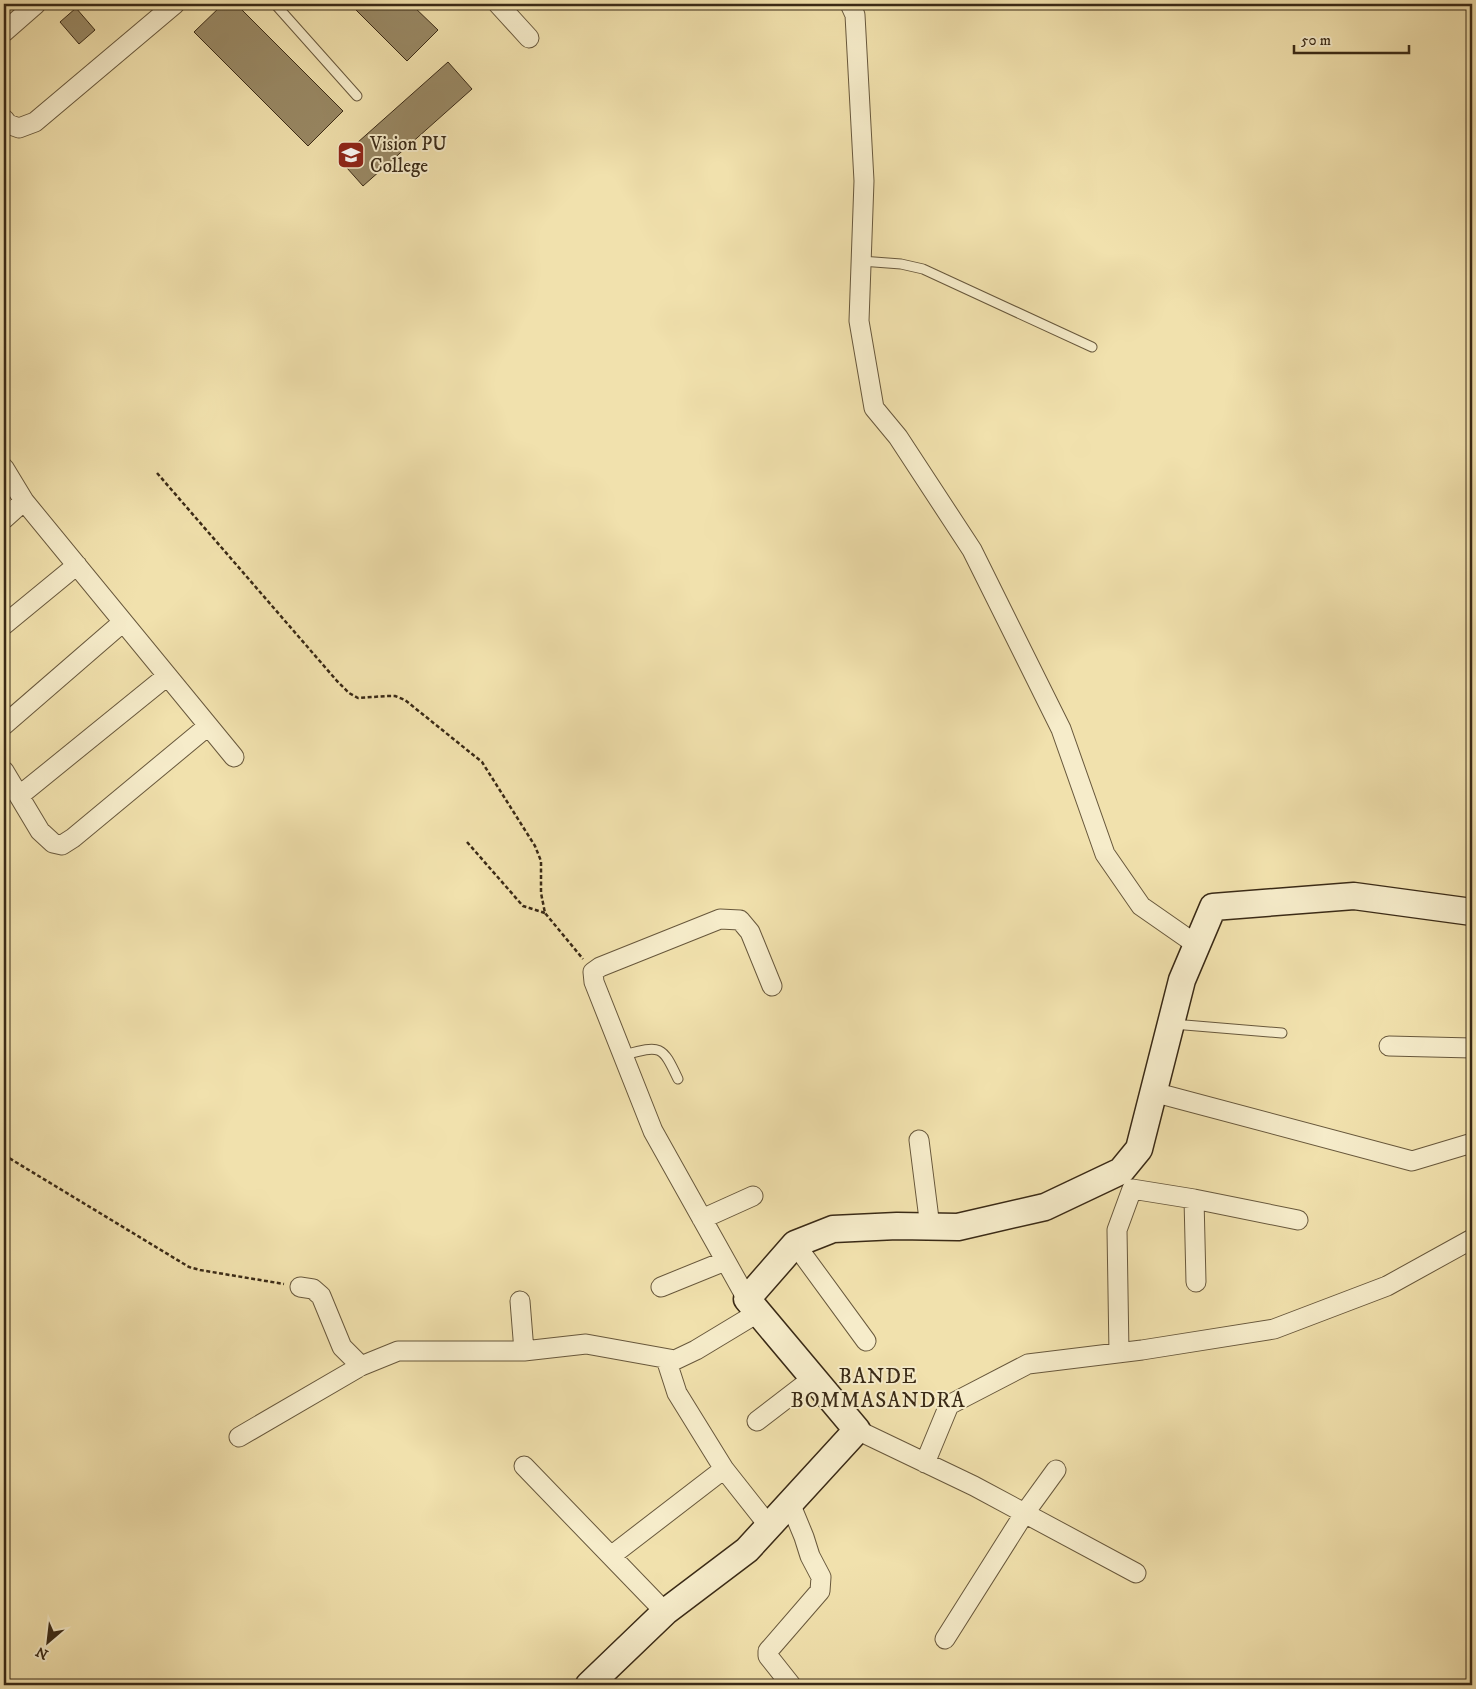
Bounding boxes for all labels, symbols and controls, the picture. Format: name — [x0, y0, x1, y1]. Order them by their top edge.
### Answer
scale bar — [1294, 22, 1408, 54]
text: 50 m — [1301, 31, 1331, 50]
place label: Vision PU College — [369, 133, 447, 178]
school or university icon: Vision PU College — [336, 140, 366, 170]
district label: BANDE BOMMASANDRA — [790, 1364, 966, 1414]
north arrow — [22, 1616, 72, 1666]
text: N — [33, 1642, 52, 1663]

